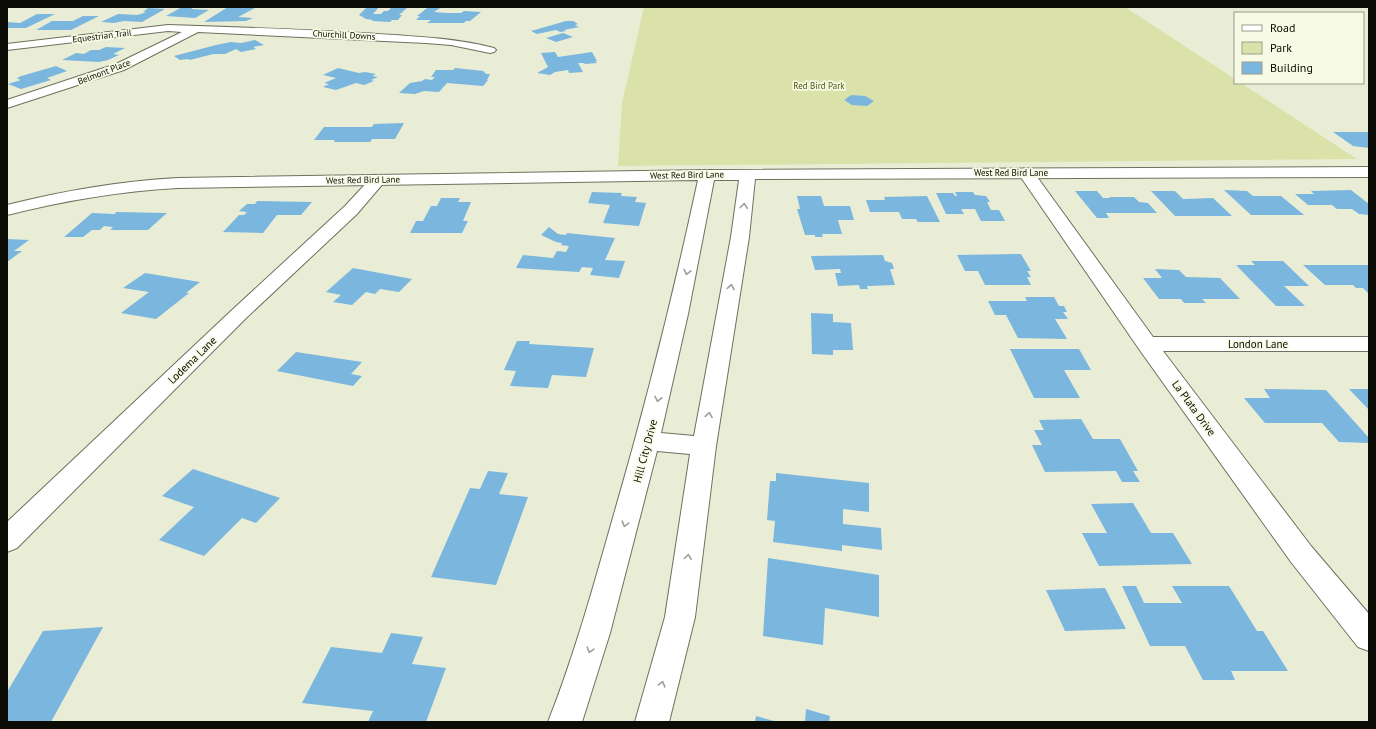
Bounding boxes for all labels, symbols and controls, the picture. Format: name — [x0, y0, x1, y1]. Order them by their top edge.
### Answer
legend — [1234, 12, 1364, 84]
text: Road — [1270, 20, 1295, 35]
street label: Equestrian Trail — [72, 26, 133, 45]
street label: Churchill Downs — [312, 27, 376, 42]
text: Park — [1270, 40, 1292, 55]
street label: Belmont Place — [76, 56, 132, 87]
text: Building — [1270, 60, 1313, 75]
park label: Red Bird Park — [793, 80, 845, 91]
street label: West Red Bird Lane — [974, 167, 1048, 178]
street label: West Red Bird Lane — [650, 168, 725, 181]
street label: West Red Bird Lane — [326, 173, 401, 186]
one-way arrow — [739, 203, 748, 209]
one-way arrow — [683, 269, 691, 275]
one-way arrow — [726, 284, 735, 290]
street label: Lodema Lane — [165, 333, 220, 387]
street label: London Lane — [1228, 337, 1289, 351]
street label: La Plata Drive — [1169, 377, 1219, 439]
one-way arrow — [654, 396, 662, 402]
one-way arrow — [705, 412, 713, 418]
street label: Hill City Drive — [630, 417, 660, 484]
one-way arrow — [621, 521, 630, 528]
one-way arrow — [683, 554, 692, 560]
one-way arrow — [586, 646, 595, 653]
one-way arrow — [657, 681, 666, 688]

